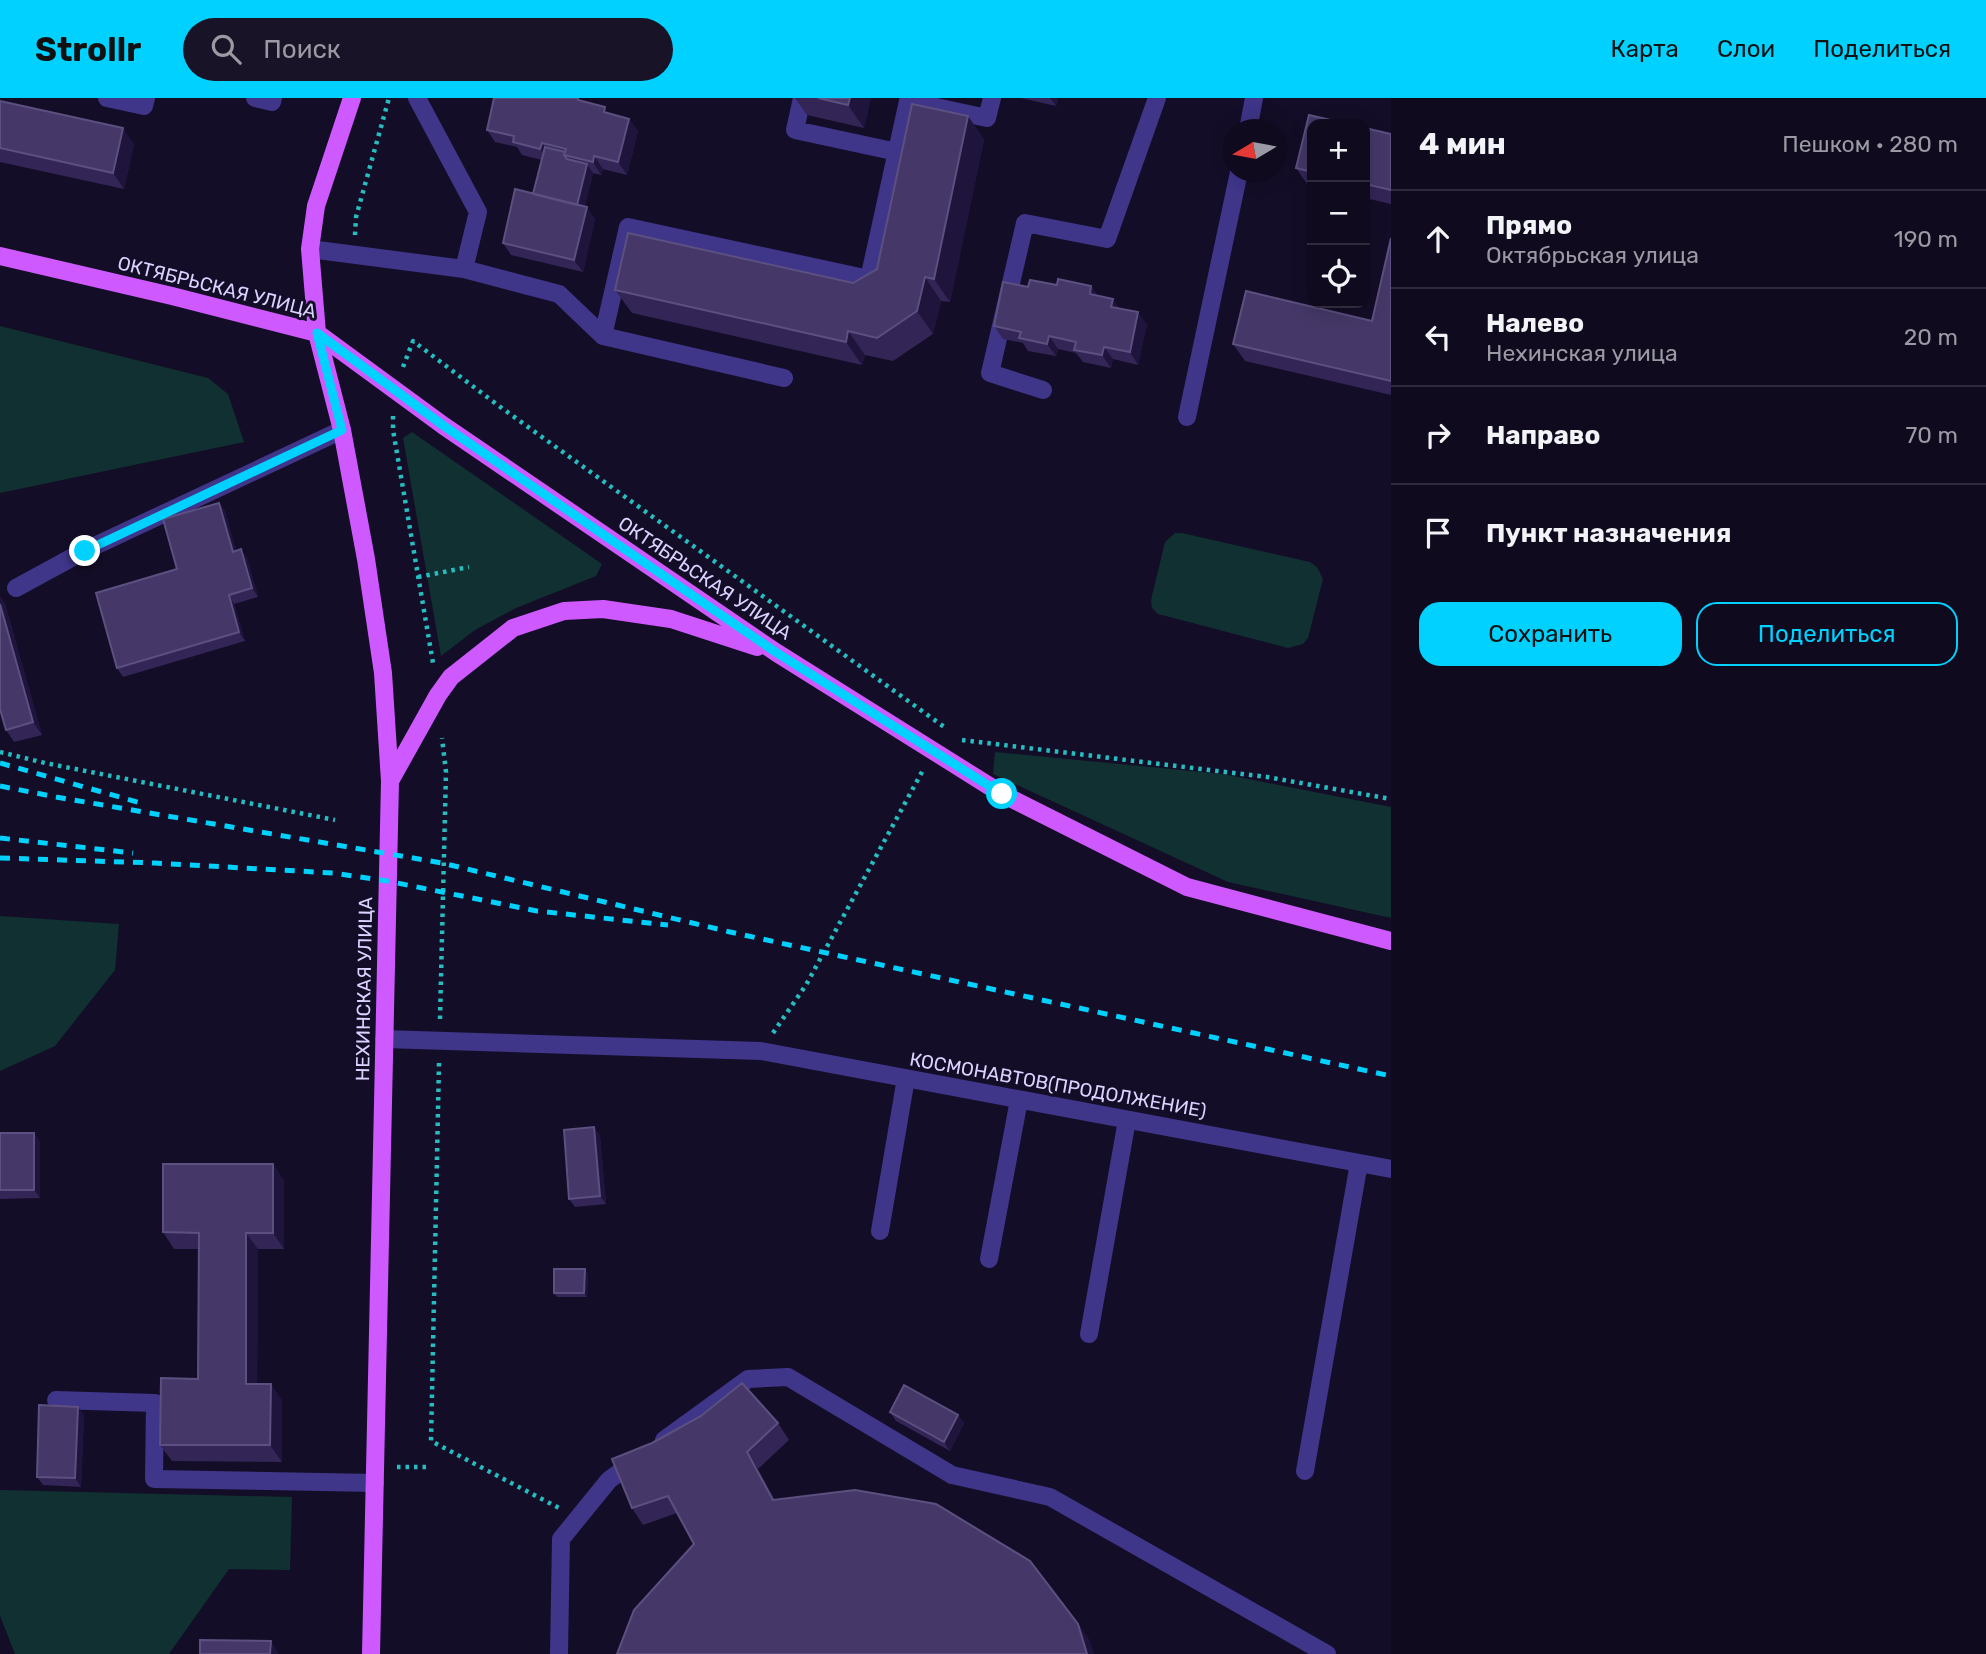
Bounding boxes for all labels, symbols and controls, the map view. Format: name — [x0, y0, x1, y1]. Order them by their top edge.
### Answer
search box — [183, 18, 673, 81]
text: Strollr — [35, 30, 141, 69]
icon: search — [207, 30, 245, 68]
text: Поиск — [263, 34, 341, 65]
text: Карта — [1610, 35, 1679, 63]
text: Слои — [1717, 35, 1775, 63]
text: Поделиться — [1813, 35, 1951, 63]
north arrow — [1223, 119, 1286, 182]
map controls — [1307, 119, 1370, 308]
button: + — [1307, 119, 1370, 182]
text: 4 мин — [1419, 126, 1506, 162]
text: Пешком · 280 m — [1782, 130, 1958, 158]
button: − — [1307, 182, 1370, 245]
text: Прямо — [1486, 210, 1572, 241]
icon: ahead — [1419, 220, 1457, 258]
text: 190 m — [1894, 225, 1958, 253]
text: Октябрьская улица — [1486, 241, 1699, 269]
button: locate — [1307, 245, 1370, 308]
street label: ОКТЯБРЬСКАЯ УЛИЦА — [115, 251, 319, 323]
text: Налево — [1486, 308, 1584, 339]
icon: left — [1419, 318, 1457, 356]
text: 20 m — [1904, 323, 1958, 351]
text: Нехинская улица — [1486, 339, 1678, 367]
icon: right — [1419, 416, 1457, 454]
text: Направо — [1486, 420, 1600, 451]
text: 70 m — [1906, 421, 1958, 449]
street label: ОКТЯБРЬСКАЯ УЛИЦА — [614, 511, 796, 645]
icon: arrive — [1419, 514, 1457, 552]
text: Пункт назначения — [1486, 518, 1731, 549]
route end — [69, 535, 100, 566]
button: Сохранить — [1419, 602, 1682, 666]
button: Поделиться — [1696, 602, 1958, 666]
route start — [986, 778, 1017, 809]
street label: НЕХИНСКАЯ УЛИЦА — [351, 896, 377, 1081]
street label: КОСМОНАВТОВ(ПРОДОЛЖЕНИЕ) — [908, 1048, 1208, 1122]

